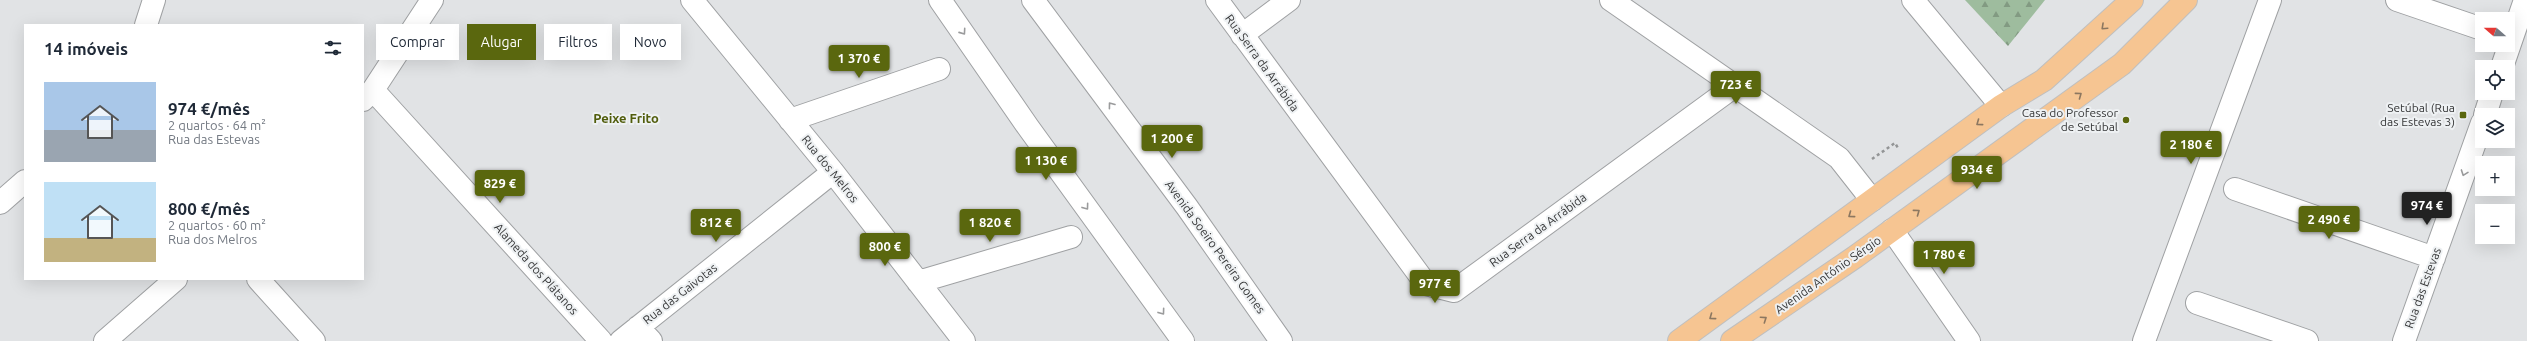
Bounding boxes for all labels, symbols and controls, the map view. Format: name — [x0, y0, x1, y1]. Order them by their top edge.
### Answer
street label: Rua Serra da Arrábida — [1223, 12, 1302, 114]
north arrow — [2475, 12, 2515, 52]
map controls — [2475, 12, 2515, 244]
one-way arrow — [2101, 22, 2109, 30]
chip: Comprar — [376, 24, 459, 60]
chip: Alugar — [467, 24, 536, 60]
chip: Filtros — [544, 24, 612, 60]
chip: Novo — [620, 24, 681, 60]
one-way arrow — [958, 28, 966, 35]
icon: filters — [322, 37, 344, 59]
text: 14 imóveis — [44, 39, 128, 58]
pin: 1 370 € — [822, 45, 896, 79]
text: 1 370 € — [838, 51, 880, 65]
button: locate — [2475, 60, 2515, 100]
pin: 723 € — [1708, 71, 1764, 105]
text: 723 € — [1720, 77, 1752, 91]
one-way arrow — [2074, 93, 2081, 100]
icon: home — [76, 98, 124, 146]
text: 974 €/mês — [168, 99, 250, 118]
place label: Setúbal (Rua das Estevas 3) — [2380, 101, 2455, 129]
one-way arrow — [1109, 103, 1116, 110]
place label: Casa do Professor de Setúbal — [2022, 106, 2118, 133]
button: layers — [2475, 108, 2515, 148]
marker: Setúbal (Rua das Estevas 3) — [2458, 110, 2468, 120]
district label: Peixe Frito — [593, 111, 659, 125]
marker: Casa do Professor de Setúbal — [2121, 115, 2131, 125]
text: 2 quartos · 64 m² — [168, 118, 266, 132]
one-way arrow — [1976, 118, 1983, 125]
pin: 1 200 € — [1135, 125, 1209, 159]
text: 1 200 € — [1151, 131, 1193, 145]
pin: 2 180 € — [2154, 131, 2228, 165]
text: Rua das Estevas — [168, 132, 260, 146]
street label: Rua dos Melros — [799, 133, 861, 205]
text: 2 180 € — [2170, 137, 2212, 151]
pin: 1 130 € — [1009, 147, 1083, 181]
text: 1 130 € — [1025, 153, 1067, 167]
pin: 934 € — [1949, 156, 2005, 190]
button: + — [2475, 156, 2515, 196]
text: 934 € — [1961, 162, 1993, 176]
one-way arrow — [2461, 169, 2469, 176]
pin: 829 € — [472, 170, 528, 204]
text: 829 € — [484, 176, 516, 190]
street label: Avenida Soeiro Pereira Gomes — [1163, 178, 1268, 316]
street label: Rua Serra da Arrábida — [1487, 190, 1589, 269]
pin: 974 € — [2399, 192, 2455, 226]
icon: home — [76, 198, 124, 246]
text: 974 € — [2411, 198, 2443, 212]
text: 800 €/mês — [168, 199, 250, 218]
one-way arrow — [1081, 203, 1089, 210]
button: − — [2475, 204, 2515, 244]
pin: 2 490 € — [2292, 206, 2366, 240]
pin: 812 € — [688, 209, 744, 243]
pin: 1 820 € — [953, 209, 1027, 243]
one-way arrow — [1912, 210, 1919, 217]
one-way arrow — [1848, 211, 1855, 218]
text: 2 490 € — [2308, 212, 2350, 226]
text: 812 € — [700, 215, 732, 229]
text: 1 820 € — [969, 215, 1011, 229]
text: 2 quartos · 60 m² — [168, 218, 266, 232]
street label: Alameda dos Plátanos — [492, 220, 581, 317]
text: Rua dos Melros — [168, 232, 257, 246]
pin: 800 € — [857, 233, 913, 267]
street label: Avenida António Sérgio — [1772, 233, 1883, 316]
text: 800 € — [869, 239, 901, 253]
pin: 1 780 € — [1907, 241, 1981, 275]
street label: Rua das Estevas — [2402, 246, 2443, 330]
text: 1 780 € — [1923, 247, 1965, 261]
street label: Rua das Gaivotas — [640, 261, 719, 327]
pin: 977 € — [1407, 270, 1463, 304]
text: 977 € — [1419, 276, 1451, 290]
one-way arrow — [1157, 308, 1164, 315]
one-way arrow — [1709, 312, 1716, 320]
one-way arrow — [1760, 316, 1767, 324]

